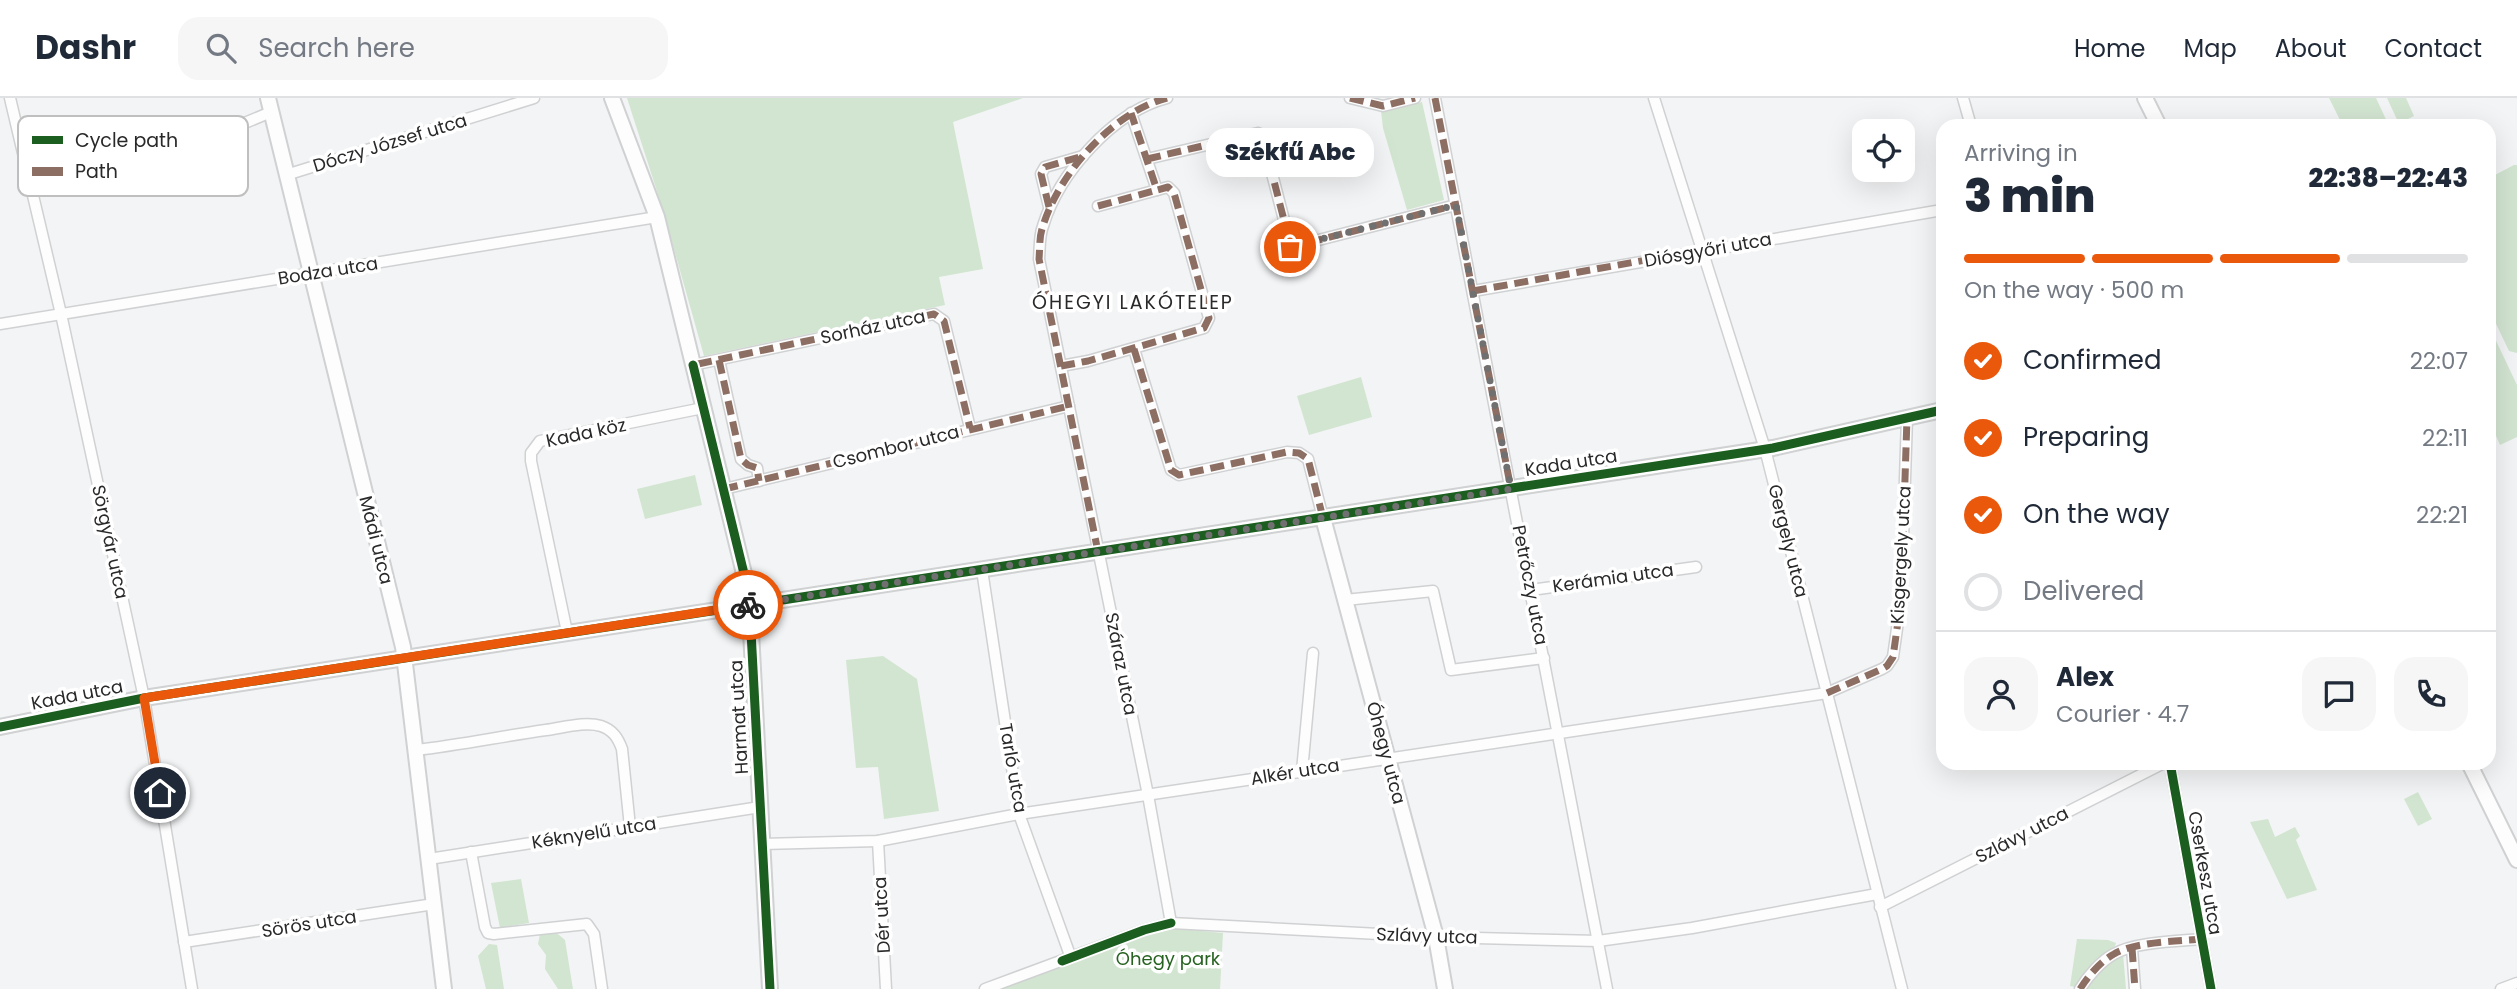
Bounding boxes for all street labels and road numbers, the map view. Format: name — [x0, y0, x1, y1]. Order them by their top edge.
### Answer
street label: Dóczy József utca — [310, 107, 470, 178]
street label: Diósgyőri utca — [1642, 226, 1774, 273]
street label: Bodza utca — [276, 250, 380, 291]
street label: Sorház utca — [818, 303, 928, 350]
street label: Kada köz — [544, 412, 628, 453]
street label: Csombor utca — [830, 419, 962, 474]
street label: Kada utca — [1523, 443, 1619, 482]
street label: Gergely utca — [1762, 482, 1815, 600]
street label: Sörgyár utca — [86, 483, 135, 601]
street label: Kisgergely utca — [1884, 485, 1917, 625]
street label: Mádi utca — [353, 493, 400, 587]
street label: Petrőczy utca — [1507, 523, 1554, 647]
street label: Kerámia utca — [1551, 557, 1675, 598]
street label: Száraz utca — [1099, 610, 1144, 717]
street label: Harmat utca — [723, 659, 754, 775]
street label: Kada utca — [29, 673, 125, 716]
street label: Óhegy utca — [1361, 699, 1412, 807]
street label: Tarló utca — [993, 721, 1034, 815]
street label: Alkér utca — [1249, 752, 1341, 791]
street label: Szlávy utca — [1971, 800, 2073, 869]
street label: Cserkesz utca — [2182, 809, 2229, 937]
street label: Kéknyelű utca — [530, 810, 658, 855]
street label: Dér utca — [867, 876, 896, 954]
street label: Sörös utca — [260, 904, 358, 943]
street label: Szlávy utca — [1376, 921, 1478, 950]

